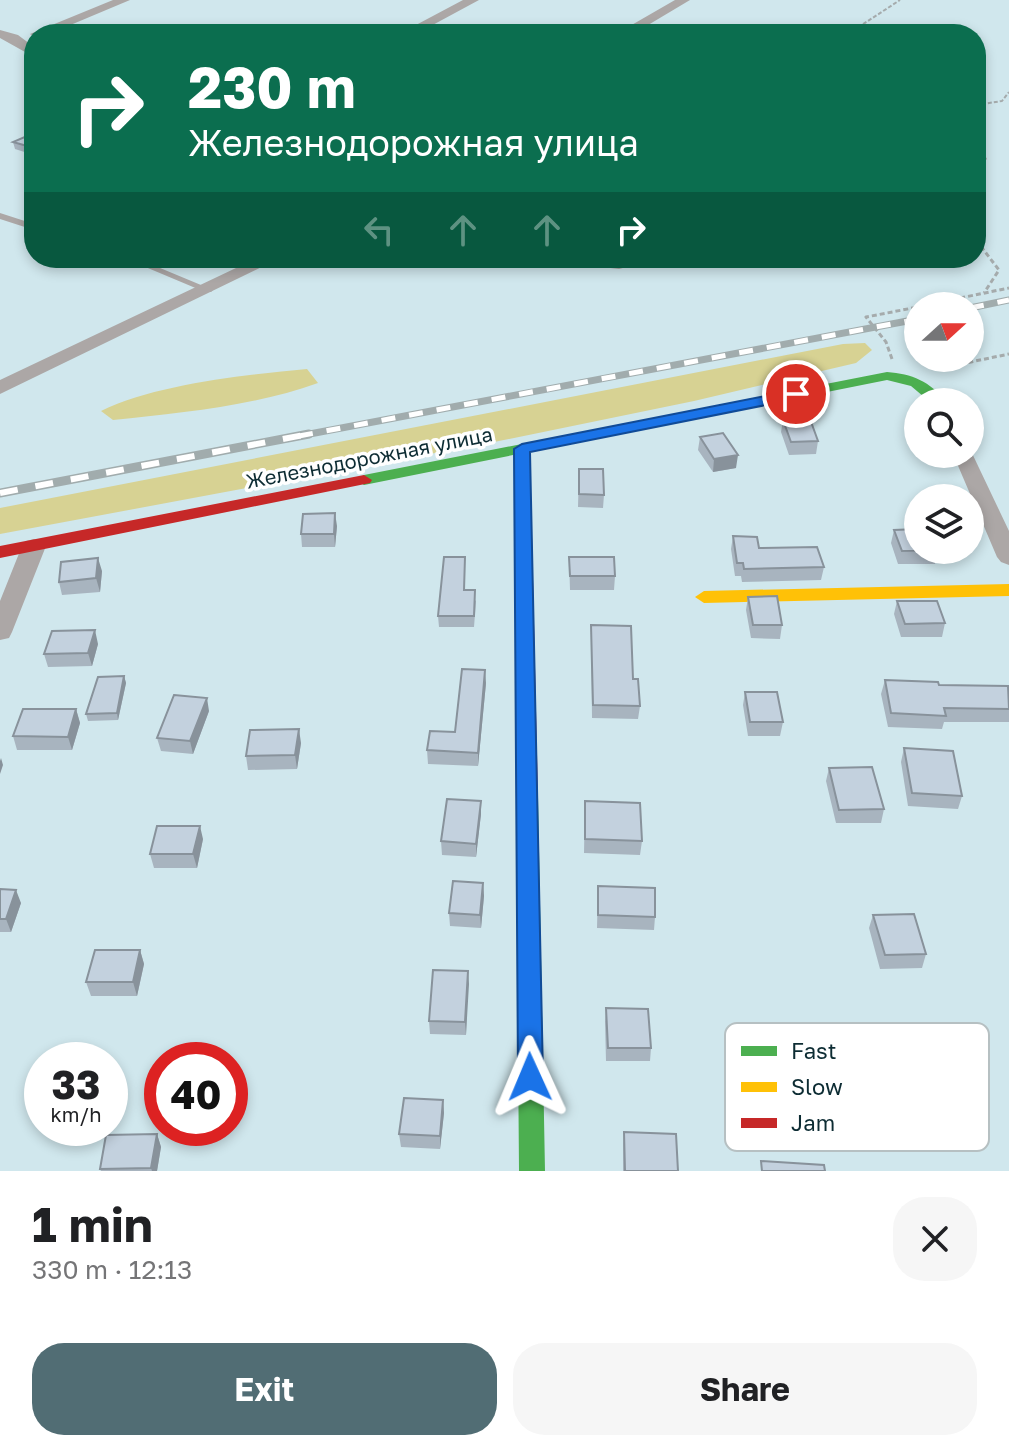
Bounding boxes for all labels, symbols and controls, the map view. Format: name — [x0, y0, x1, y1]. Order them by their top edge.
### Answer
text: 230 m — [188, 53, 356, 120]
icon: right — [56, 56, 160, 160]
text: Железнодорожная улица — [188, 121, 639, 164]
icon: left — [357, 208, 401, 252]
icon: ahead — [441, 208, 485, 252]
icon: ahead — [525, 208, 569, 252]
icon: right — [609, 208, 653, 252]
north arrow — [904, 292, 984, 372]
map controls — [904, 292, 984, 564]
pin — [762, 360, 830, 428]
icon: arrive — [774, 372, 818, 416]
button: search — [904, 388, 984, 468]
street label: Железнодорожная улица — [244, 421, 494, 493]
button: layers — [904, 484, 984, 564]
legend — [725, 1023, 989, 1151]
position arrow — [488, 1035, 572, 1119]
text: Fast — [791, 1037, 837, 1064]
speed limit sign: 40 — [144, 1042, 248, 1146]
text: 33 — [52, 1060, 100, 1108]
text: Slow — [791, 1073, 843, 1100]
text: km/h — [51, 1102, 101, 1126]
text: Jam — [791, 1109, 835, 1136]
text: 1 min — [32, 1195, 153, 1253]
button: close — [893, 1197, 977, 1281]
text: 330 m · 12:13 — [32, 1254, 192, 1285]
button: Exit — [32, 1343, 497, 1435]
button: Share — [513, 1343, 977, 1435]

